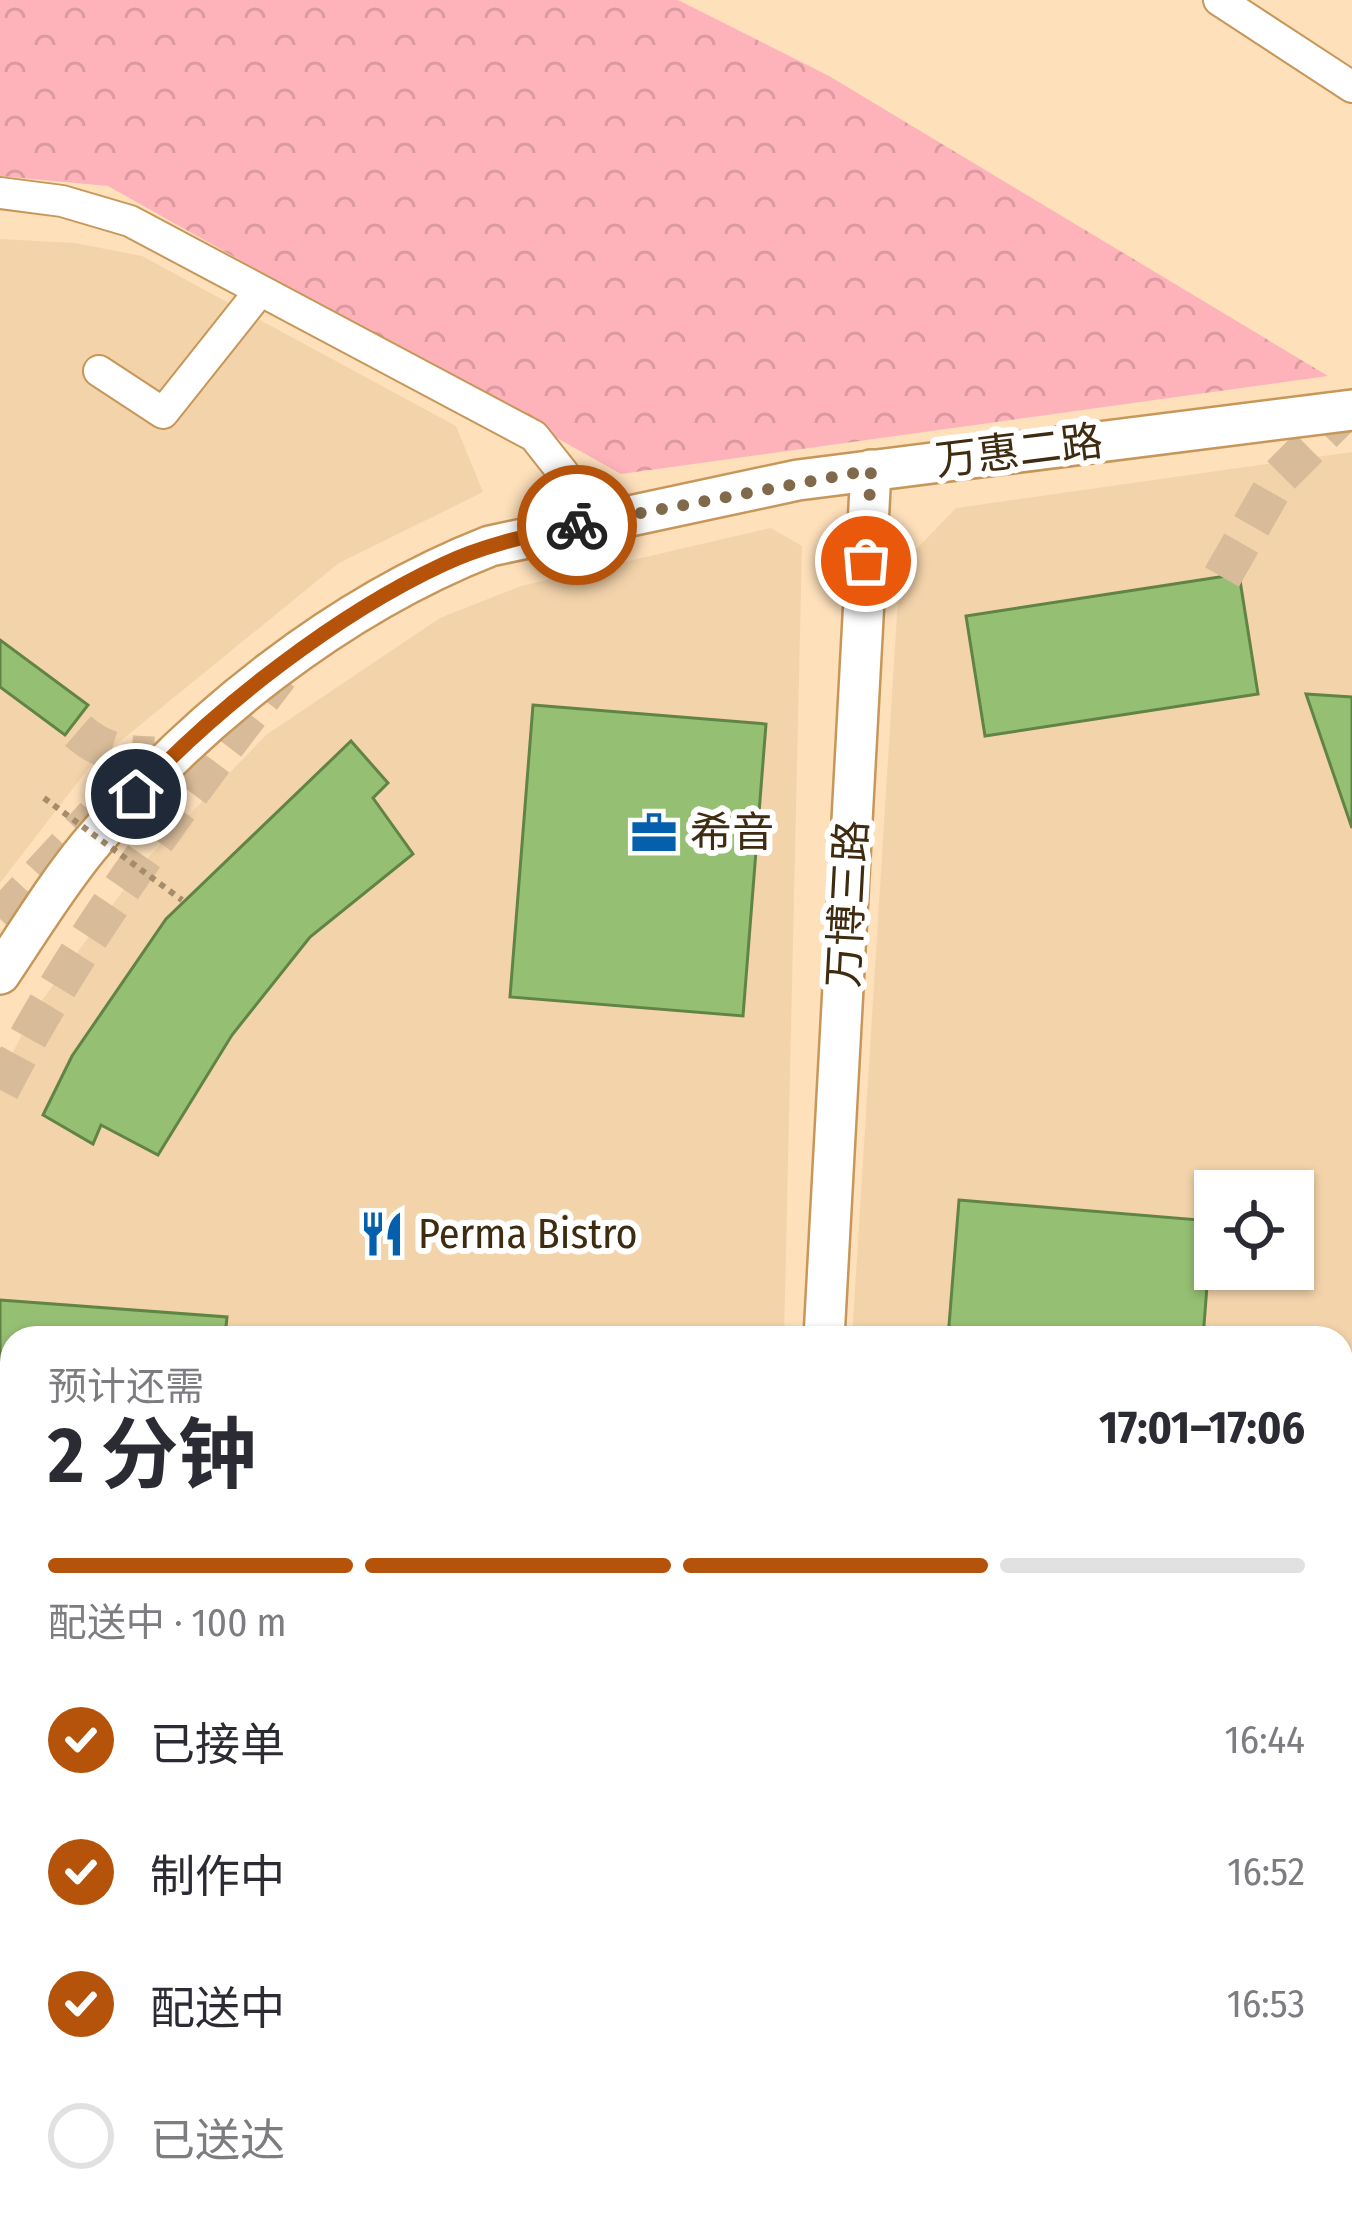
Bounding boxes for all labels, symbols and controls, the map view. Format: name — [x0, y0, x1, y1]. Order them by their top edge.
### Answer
street label: 万惠二路 — [933, 416, 1105, 486]
courier — [517, 465, 637, 585]
icon: bike — [544, 492, 610, 558]
pin — [815, 510, 917, 612]
icon: bag — [833, 528, 899, 594]
pin — [85, 743, 187, 845]
icon: home — [103, 761, 169, 827]
office icon: 希音 — [629, 808, 679, 858]
place label: 希音 — [690, 808, 774, 858]
street label: 万博三路 — [819, 819, 877, 989]
map controls — [1194, 1170, 1314, 1290]
button: locate — [1194, 1170, 1314, 1290]
restaurant icon: Perma Bistro — [357, 1209, 407, 1259]
place label: Perma Bistro — [418, 1209, 638, 1259]
text: 预计还需 — [48, 1364, 204, 1410]
text: 17:01–17:06 — [1099, 1401, 1305, 1455]
text: 2 分钟 — [48, 1409, 256, 1503]
text: 配送中 · 100 m — [48, 1600, 287, 1646]
icon: check — [48, 1707, 114, 1773]
text: 16:44 — [1225, 1717, 1305, 1763]
text: 已接单 — [150, 1718, 285, 1772]
icon: check — [48, 1839, 114, 1905]
text: 16:52 — [1227, 1849, 1305, 1895]
text: 制作中 — [150, 1850, 285, 1904]
icon: check — [48, 1971, 114, 2037]
text: 16:53 — [1227, 1981, 1305, 2027]
text: 配送中 — [150, 1982, 285, 2036]
text: 已送达 — [150, 2114, 285, 2168]

